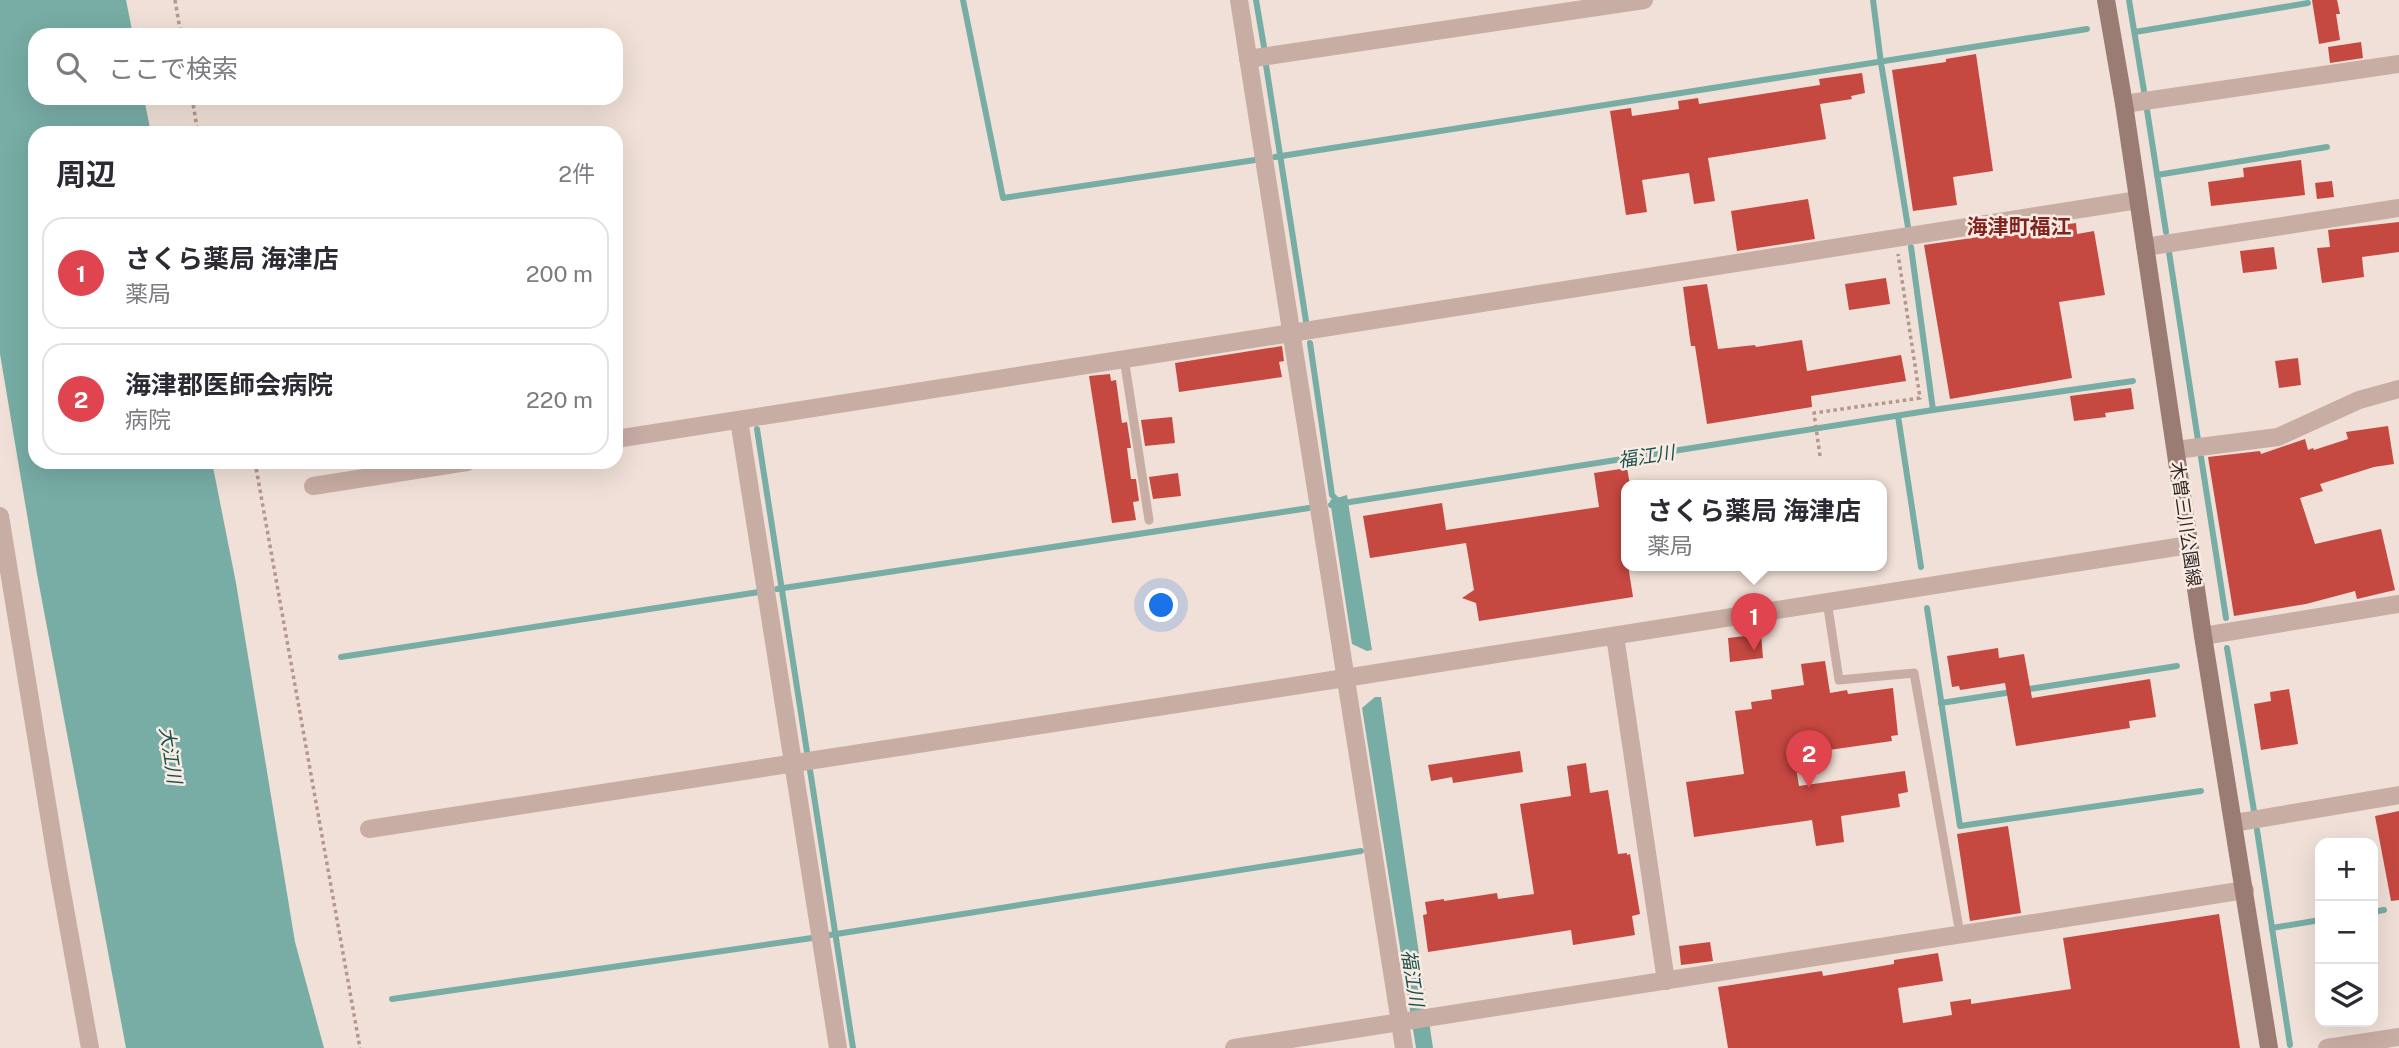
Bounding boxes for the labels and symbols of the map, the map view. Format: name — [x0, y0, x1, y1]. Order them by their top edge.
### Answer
district label: 海津町福江 — [1967, 214, 2072, 239]
water label: 福江川 — [1616, 440, 1678, 471]
street label: 木曽三川公園線 — [2167, 460, 2205, 588]
your location — [1144, 588, 1178, 622]
pin: 1 — [1731, 593, 1777, 651]
water label: 大江川 — [156, 725, 187, 787]
pin: 2 — [1786, 730, 1832, 788]
water label: 福江川 — [1398, 948, 1429, 1010]

